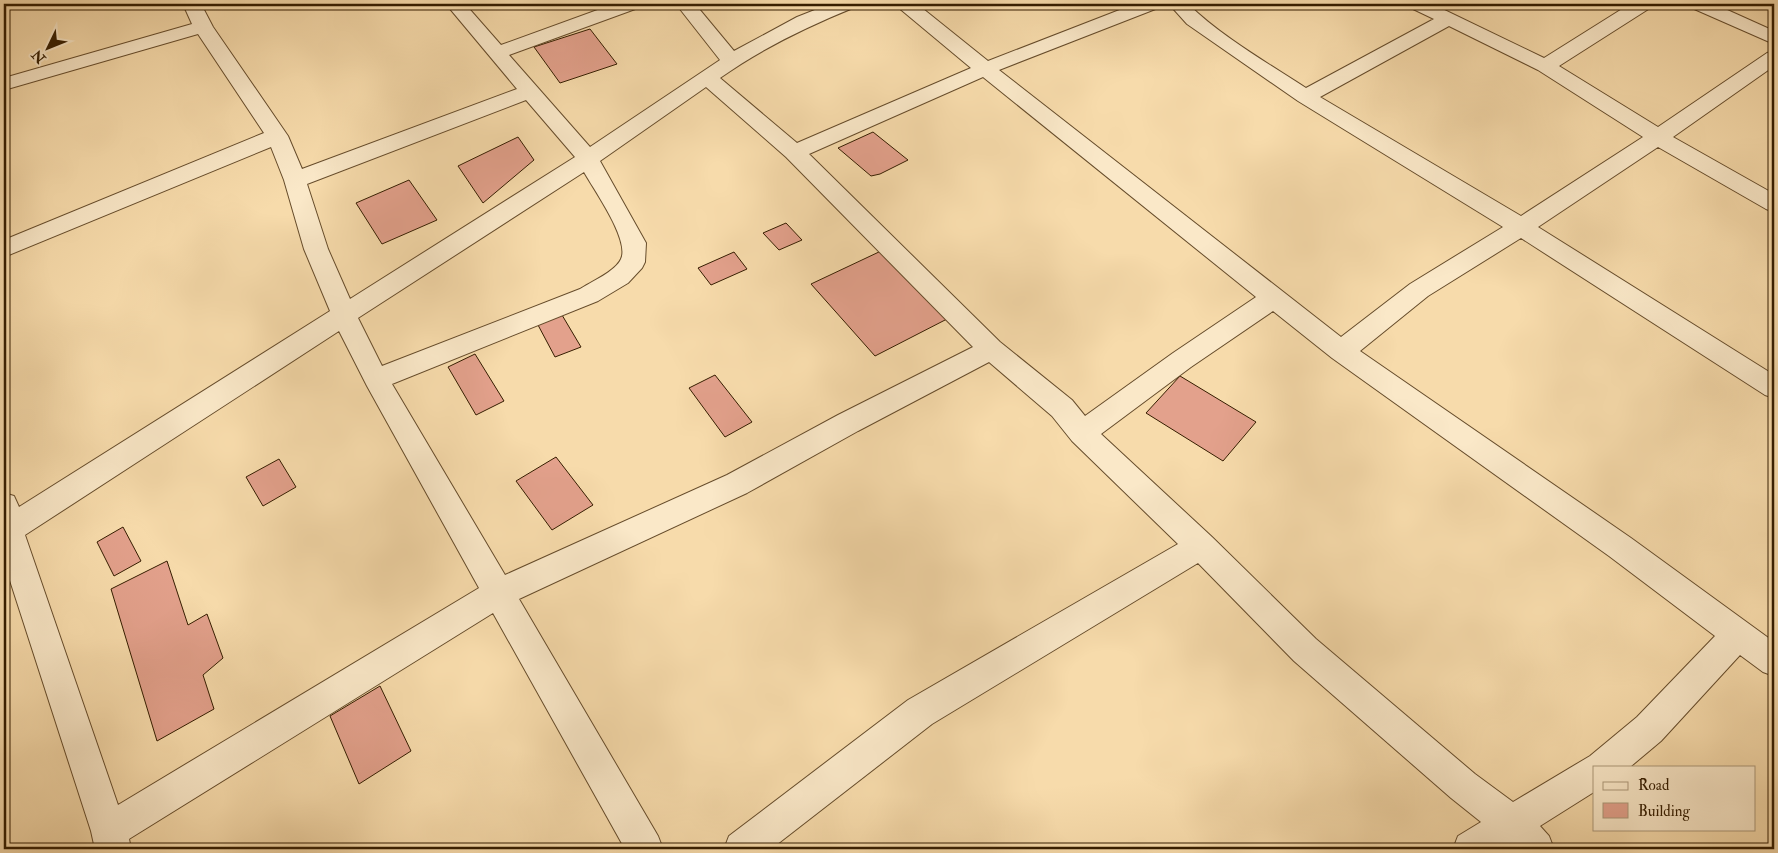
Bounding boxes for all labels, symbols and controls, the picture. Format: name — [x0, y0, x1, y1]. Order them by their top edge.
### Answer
north arrow — [22, 22, 72, 72]
text: N — [28, 46, 50, 68]
legend — [1593, 766, 1756, 830]
text: Road — [1638, 776, 1670, 795]
text: Building — [1638, 802, 1690, 821]

